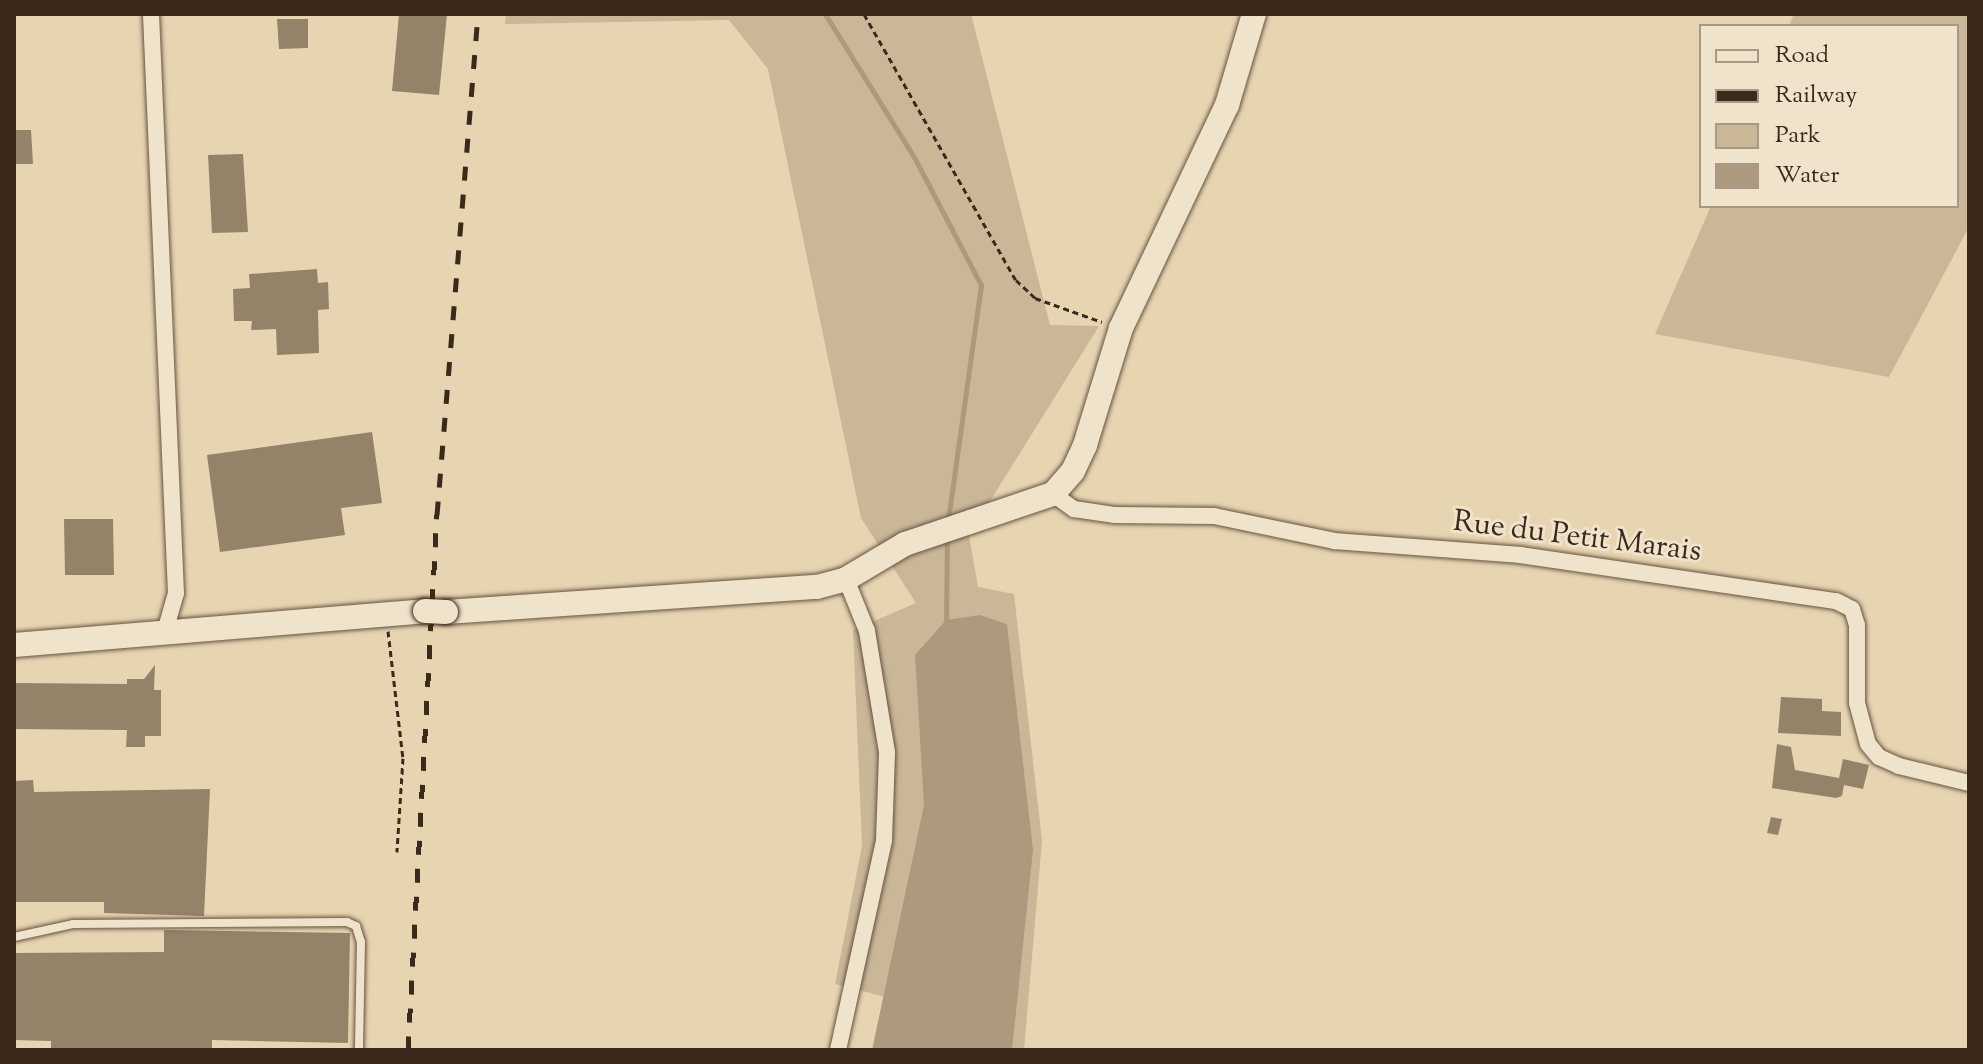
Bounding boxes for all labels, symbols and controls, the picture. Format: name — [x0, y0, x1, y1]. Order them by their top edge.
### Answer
legend — [1699, 24, 1959, 208]
text: Road — [1775, 39, 1829, 73]
text: Railway — [1775, 79, 1857, 113]
text: Park — [1775, 119, 1821, 153]
text: Water — [1775, 159, 1839, 193]
street label: Rue du Petit Marais — [1451, 505, 1703, 571]

